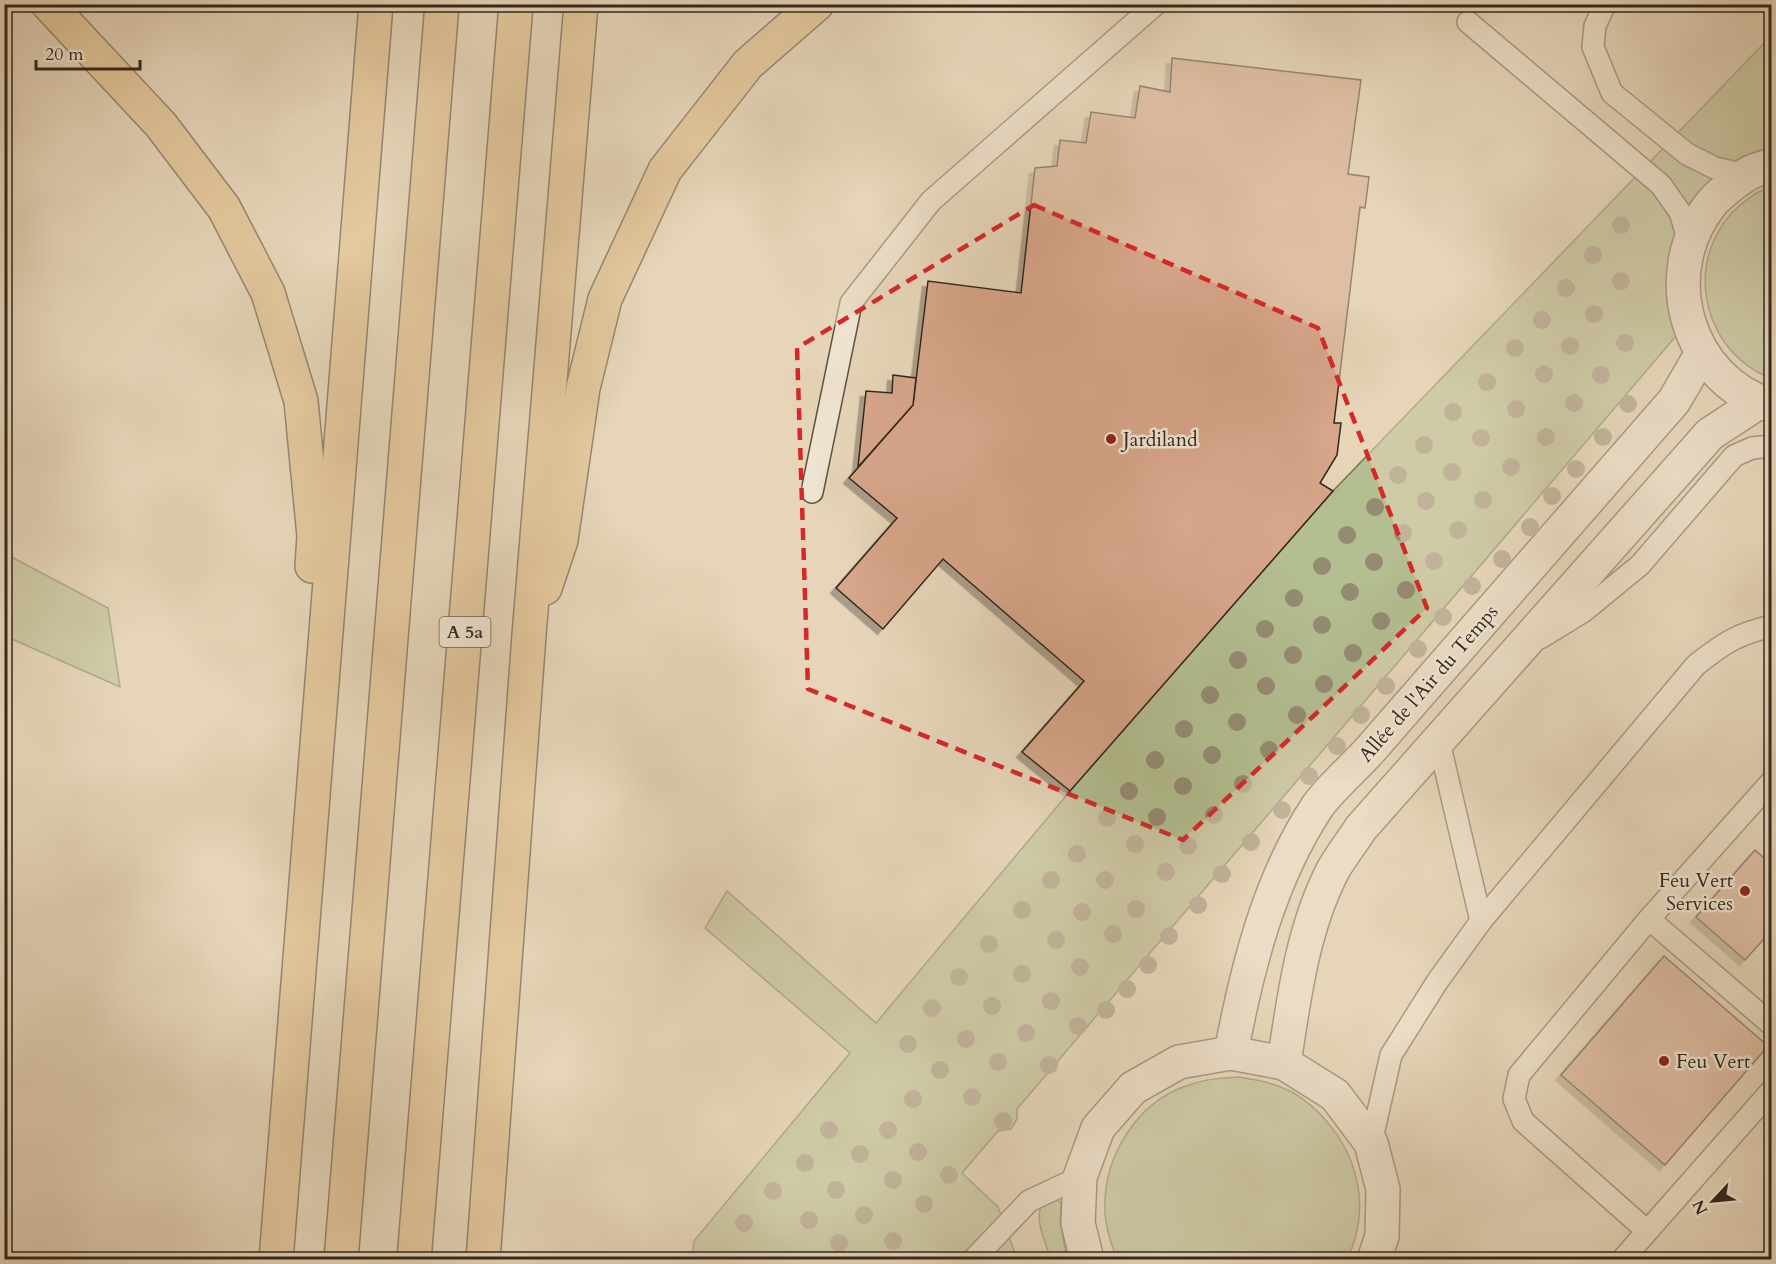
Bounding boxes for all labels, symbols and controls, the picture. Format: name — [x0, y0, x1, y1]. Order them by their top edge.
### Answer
scale bar — [36, 33, 140, 71]
text: 20 m — [45, 42, 84, 67]
place label: Jardiland — [1120, 426, 1198, 453]
marker: Jardiland — [1104, 432, 1118, 446]
street label: Allée de l'Air du Temps — [1353, 599, 1504, 768]
road number: A 5a — [440, 617, 490, 647]
place label: Feu Vert Services — [1659, 867, 1734, 917]
marker: Feu Vert Services — [1738, 884, 1752, 898]
place label: Feu Vert — [1676, 1048, 1751, 1075]
marker: Feu Vert — [1657, 1054, 1671, 1068]
north arrow — [1683, 1171, 1743, 1231]
text: N — [1687, 1196, 1713, 1218]

